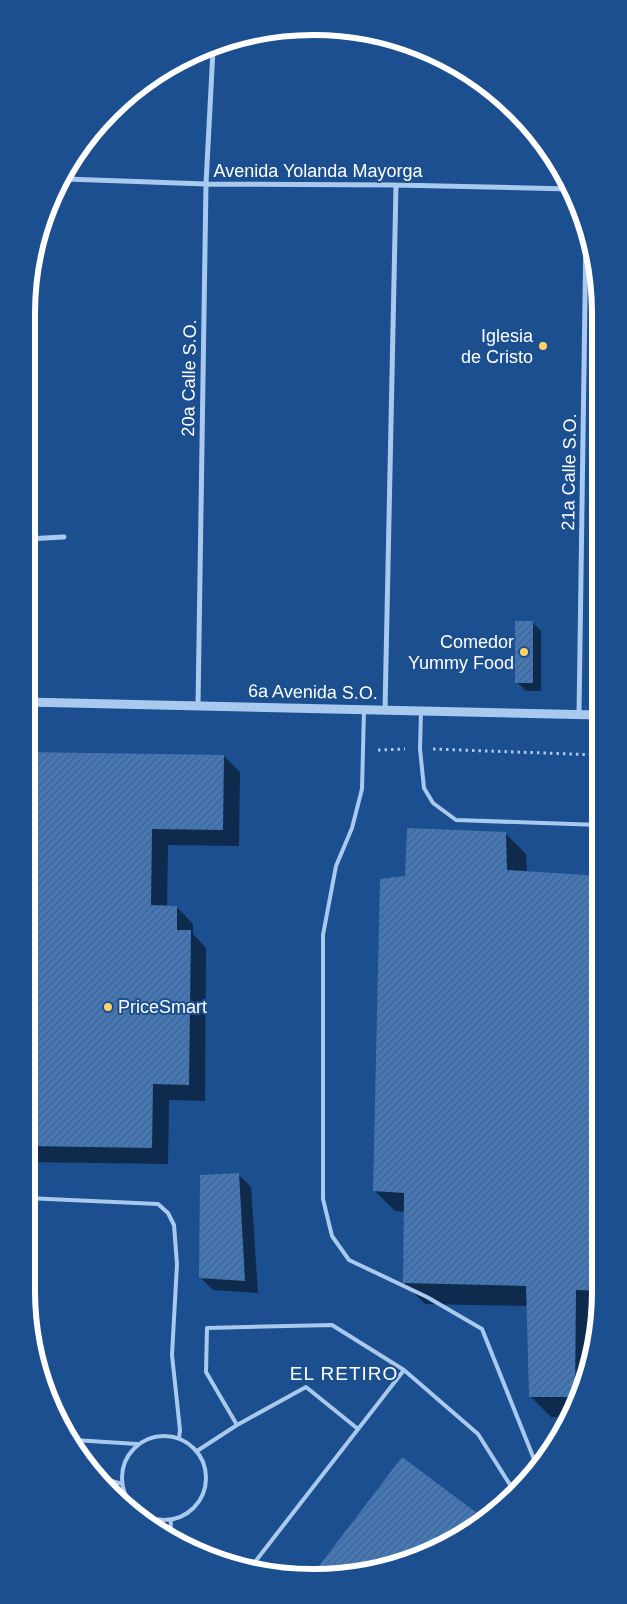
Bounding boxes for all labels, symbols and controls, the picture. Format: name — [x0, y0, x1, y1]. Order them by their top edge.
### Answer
street label: Avenida Yolanda Mayorga — [214, 161, 423, 181]
street label: 20a Calle S.O. — [178, 319, 200, 437]
place label: Iglesia de Cristo — [461, 326, 534, 367]
marker: Iglesia de Cristo — [537, 340, 549, 352]
street label: 21a Calle S.O. — [558, 413, 580, 531]
place label: Comedor Yummy Food — [408, 632, 514, 673]
marker: Comedor Yummy Food — [518, 646, 530, 658]
street label: 6a Avenida S.O. — [248, 681, 378, 703]
place label: PriceSmart — [118, 997, 207, 1017]
marker: PriceSmart — [102, 1001, 114, 1013]
district label: EL RETIRO — [290, 1363, 398, 1384]

